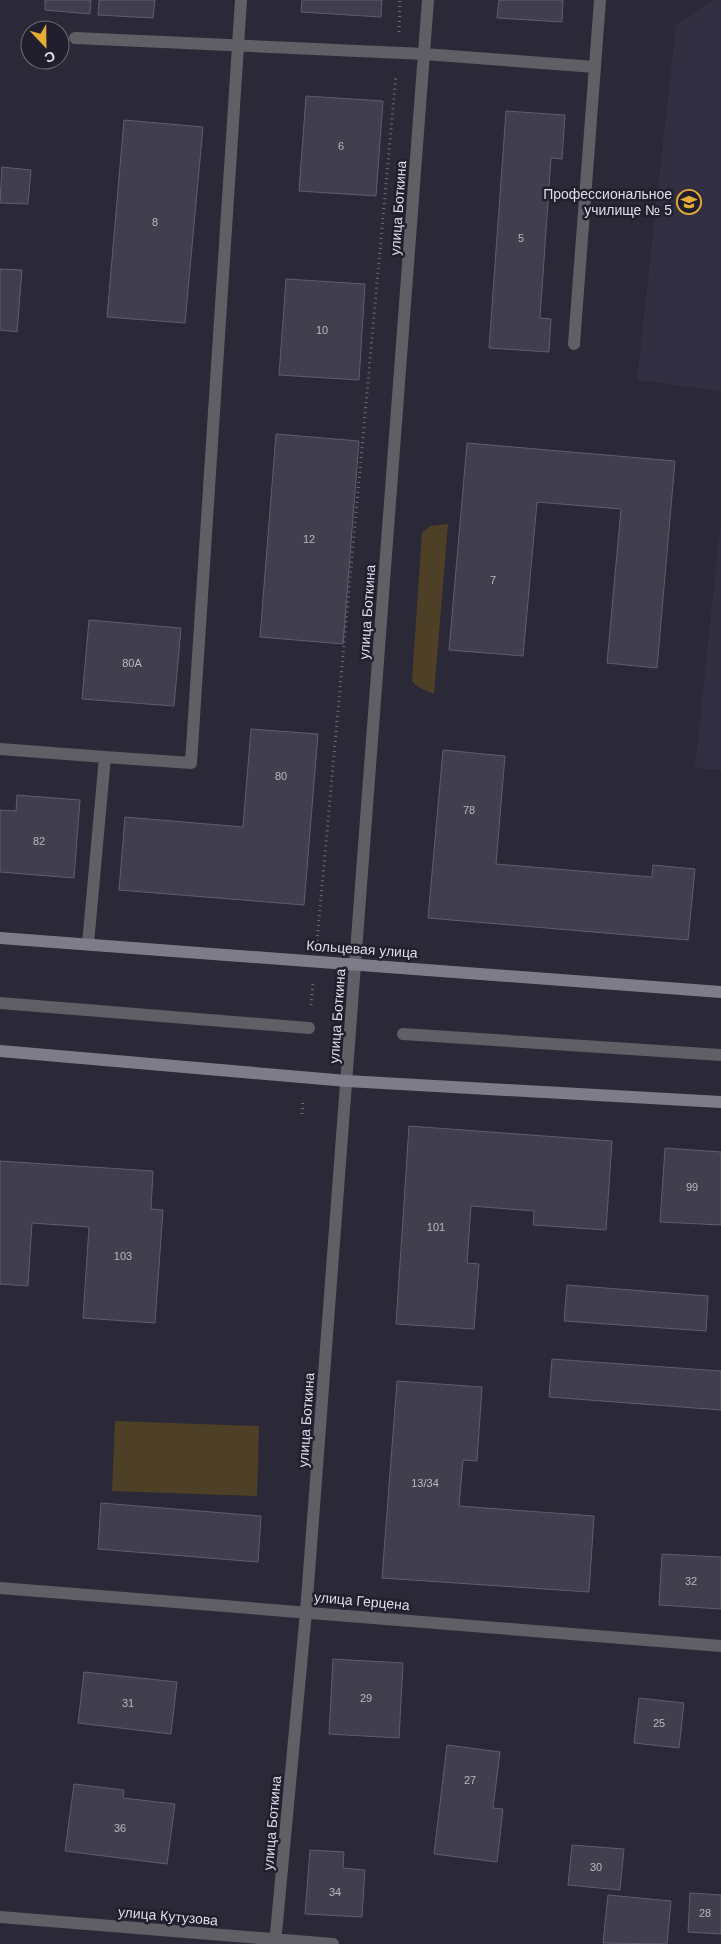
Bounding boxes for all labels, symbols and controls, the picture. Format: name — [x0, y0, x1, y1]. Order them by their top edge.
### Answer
north arrow — [20, 20, 70, 70]
text: С — [42, 48, 58, 66]
house number: 6 — [338, 140, 344, 152]
street label: улица Боткина — [387, 160, 409, 256]
place label: Профессиональное училище № 5 — [543, 186, 672, 218]
school or university icon: Профессиональное училище № 5 — [676, 189, 702, 215]
house number: 8 — [152, 216, 158, 228]
house number: 5 — [518, 232, 524, 244]
house number: 10 — [316, 324, 328, 336]
house number: 12 — [303, 533, 315, 545]
street label: улица Боткина — [356, 564, 378, 660]
house number: 7 — [490, 574, 496, 586]
house number: 80А — [122, 657, 142, 669]
house number: 80 — [275, 770, 287, 782]
house number: 78 — [463, 804, 475, 816]
house number: 82 — [33, 835, 45, 847]
street label: Кольцевая улица — [306, 937, 419, 961]
street label: улица Боткина — [326, 968, 348, 1064]
house number: 99 — [686, 1181, 698, 1193]
house number: 101 — [427, 1221, 445, 1233]
house number: 103 — [114, 1250, 132, 1262]
street label: улица Боткина — [295, 1372, 317, 1468]
house number: 13/34 — [411, 1477, 439, 1489]
house number: 32 — [685, 1575, 697, 1587]
street label: улица Герцена — [314, 1589, 411, 1613]
house number: 29 — [360, 1692, 372, 1704]
house number: 31 — [122, 1697, 134, 1709]
house number: 25 — [653, 1717, 665, 1729]
house number: 27 — [464, 1774, 476, 1786]
street label: улица Боткина — [260, 1775, 284, 1871]
house number: 36 — [114, 1822, 126, 1834]
house number: 30 — [590, 1861, 602, 1873]
house number: 34 — [329, 1886, 341, 1898]
street label: улица Кутузова — [117, 1904, 219, 1928]
house number: 28 — [699, 1907, 711, 1919]

